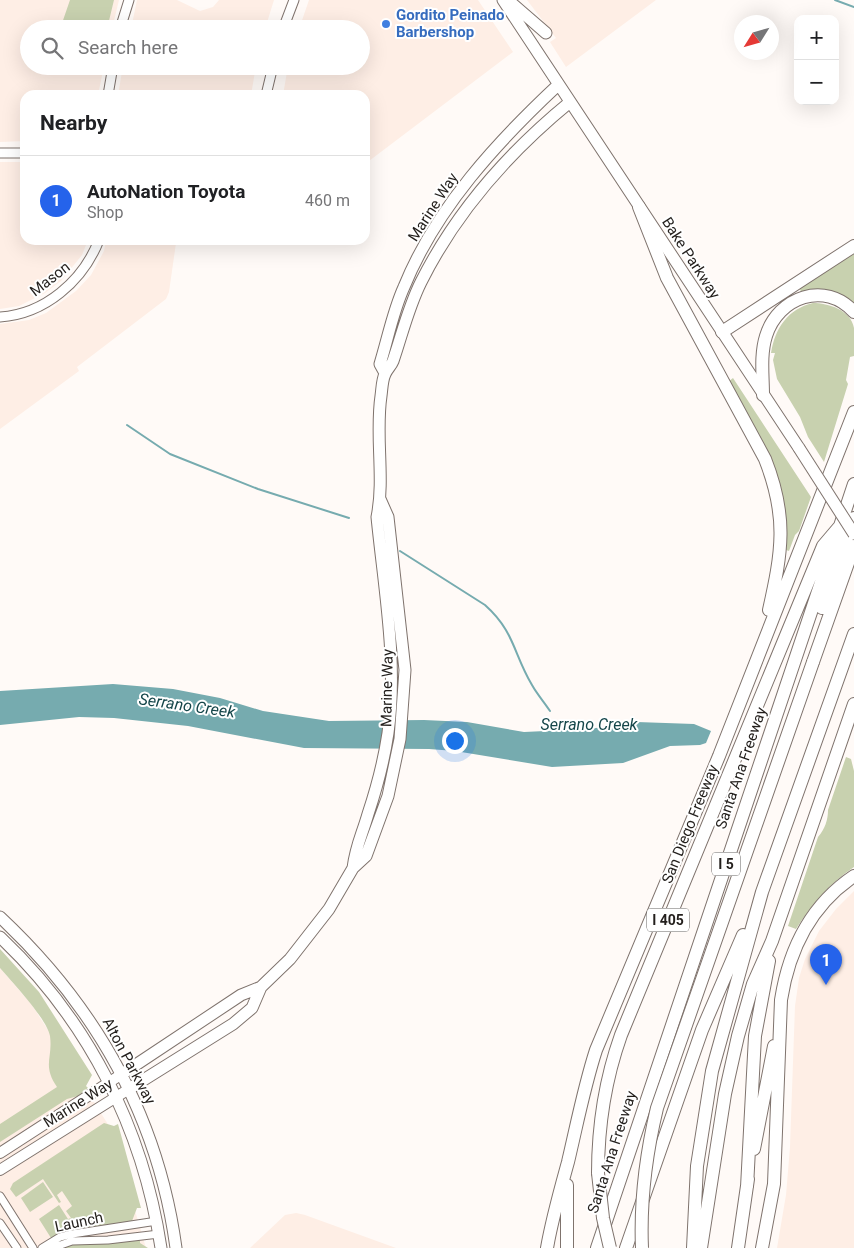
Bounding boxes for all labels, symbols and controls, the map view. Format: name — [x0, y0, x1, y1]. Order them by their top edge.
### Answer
place label: Gordito Peinado Barbershop — [396, 6, 505, 41]
north arrow — [734, 15, 779, 60]
map controls — [794, 15, 839, 105]
button: + — [794, 15, 839, 60]
marker: Gordito Peinado Barbershop — [380, 18, 392, 30]
search box — [20, 20, 370, 75]
icon: search — [38, 34, 66, 62]
text: Search here — [78, 36, 178, 59]
button: − — [794, 60, 839, 105]
text: Nearby — [40, 111, 107, 135]
street label: Marine Way — [404, 169, 462, 245]
text: AutoNation Toyota — [87, 180, 245, 203]
text: 1 — [51, 191, 61, 210]
text: 460 m — [305, 191, 350, 210]
text: Shop — [87, 203, 123, 222]
street label: Bake Parkway — [658, 214, 724, 302]
street label: Mason — [26, 258, 74, 300]
street label: Marine Way — [377, 649, 397, 727]
water label: Serrano Creek — [138, 689, 237, 722]
street label: Santa Ana Freeway — [712, 705, 770, 831]
water label: Serrano Creek — [541, 715, 639, 734]
your location — [442, 728, 468, 754]
street label: San Diego Freeway — [658, 762, 722, 886]
road number: I 5 — [712, 852, 740, 876]
road number: I 405 — [647, 908, 689, 932]
pin: 1 — [810, 944, 842, 985]
street label: Alton Parkway — [99, 1015, 159, 1107]
street label: Marine Way — [40, 1075, 116, 1131]
street label: Santa Ana Freeway — [584, 1089, 640, 1215]
street label: Launch — [53, 1208, 105, 1236]

